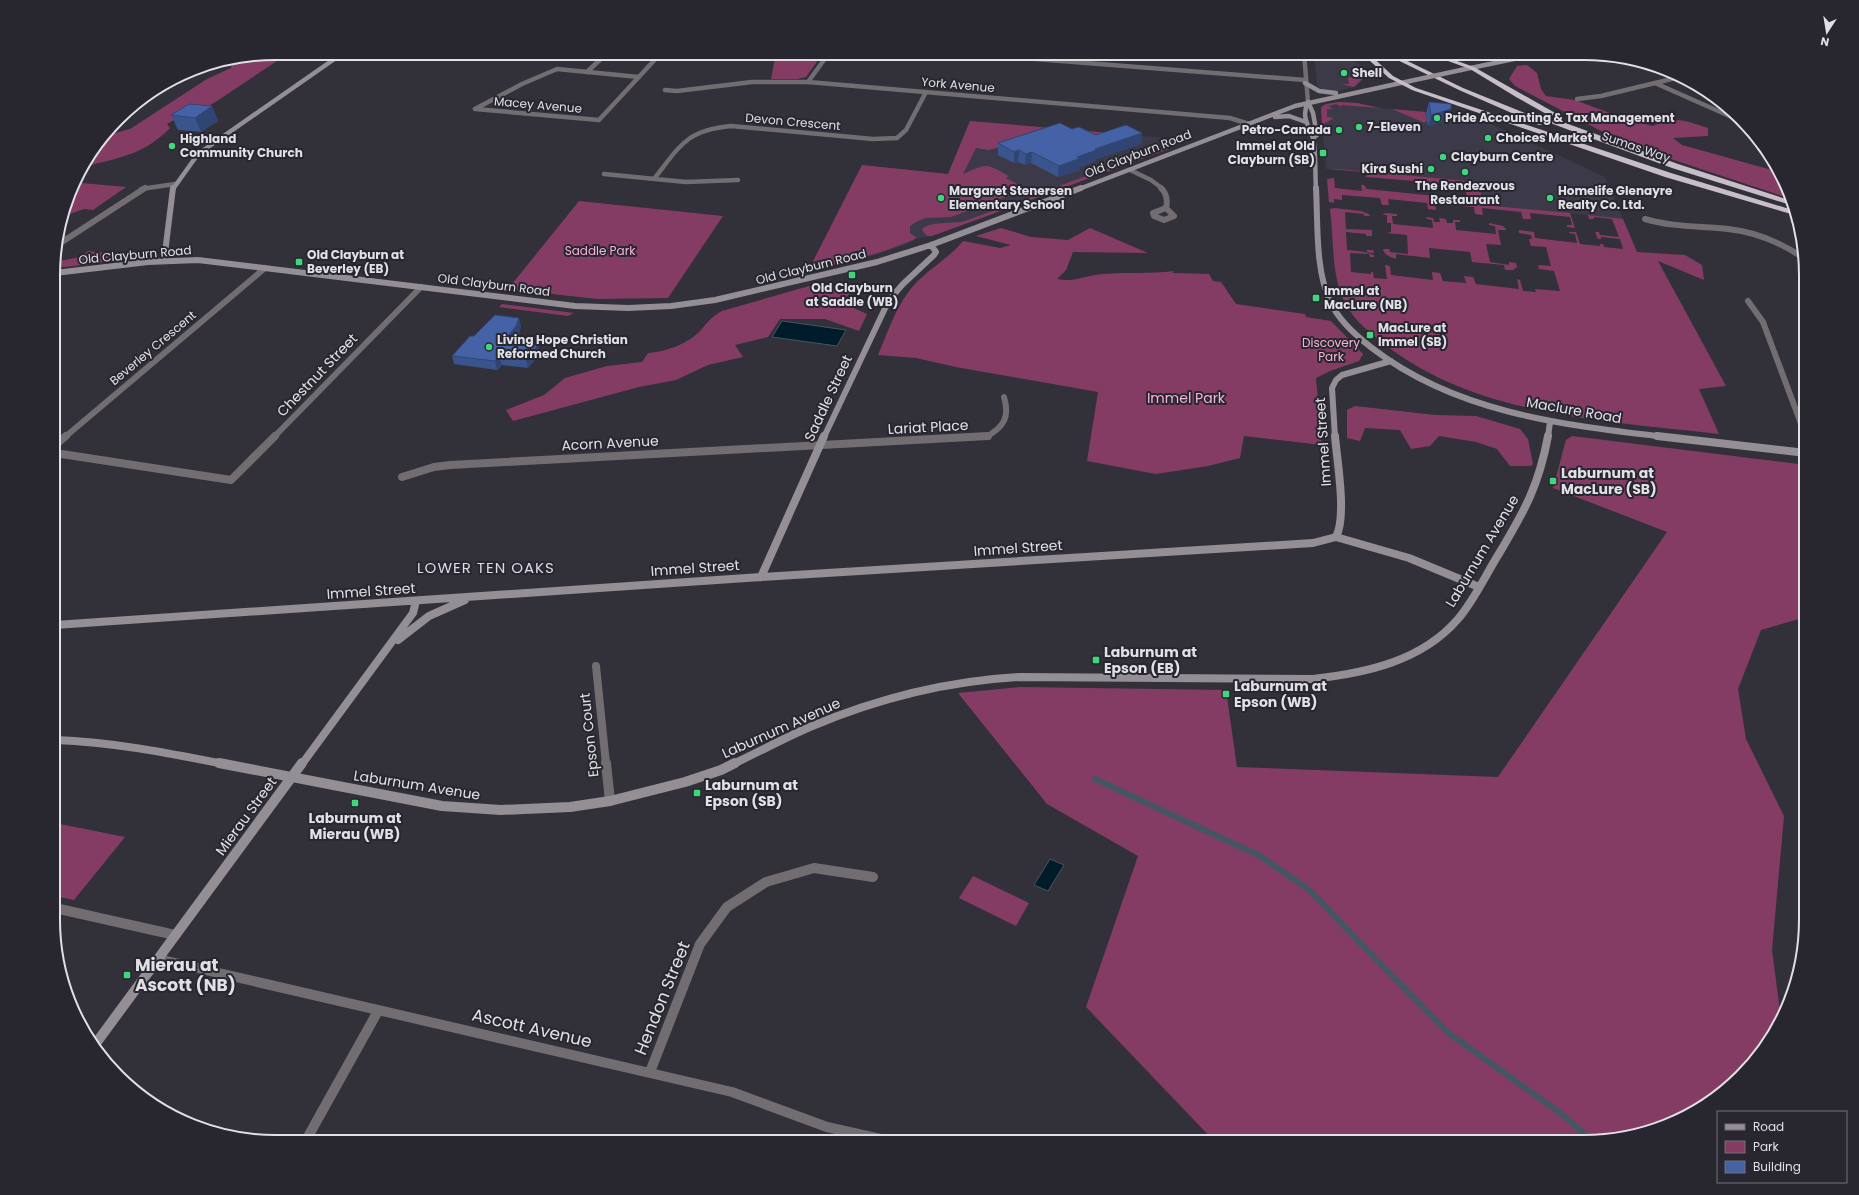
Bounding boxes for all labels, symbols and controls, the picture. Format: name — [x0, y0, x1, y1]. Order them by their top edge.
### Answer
north arrow — [1807, 12, 1847, 52]
text: N — [1819, 33, 1831, 50]
place label: Shell — [1352, 64, 1382, 81]
marker: Shell — [1339, 68, 1349, 78]
street label: York Avenue — [921, 73, 995, 96]
street label: Macey Avenue — [493, 92, 583, 117]
street label: Devon Crescent — [745, 109, 841, 134]
place label: Pride Accounting & Tax Management — [1445, 109, 1675, 126]
marker: Pride Accounting & Tax Management — [1432, 113, 1442, 123]
place label: 7-Eleven — [1367, 118, 1421, 135]
place label: Petro-Canada — [1242, 121, 1331, 138]
marker: 7-Eleven — [1354, 122, 1364, 132]
street label: Old Clayburn Road — [1082, 125, 1194, 182]
marker: Petro-Canada — [1334, 125, 1344, 135]
street label: Sumas Way — [1600, 127, 1673, 166]
place label: Choices Market — [1496, 129, 1592, 146]
place label: Highland Community Church — [180, 130, 303, 161]
marker: Choices Market — [1483, 133, 1493, 143]
place label: Immel at Old Clayburn (SB) — [1228, 137, 1315, 168]
marker: Highland Community Church — [167, 141, 177, 151]
marker: Immel at Old Clayburn (SB) — [1318, 148, 1328, 158]
place label: Clayburn Centre — [1451, 148, 1554, 165]
marker: Clayburn Centre — [1438, 152, 1448, 162]
place label: Kira Sushi — [1361, 160, 1423, 177]
marker: Kira Sushi — [1426, 164, 1436, 174]
marker: The Rendezvous Restaurant — [1460, 167, 1470, 177]
place label: The Rendezvous Restaurant — [1415, 177, 1515, 208]
place label: Margaret Stenersen Elementary School — [949, 182, 1072, 213]
place label: Homelife Glenayre Realty Co. Ltd. — [1558, 182, 1673, 213]
marker: Margaret Stenersen Elementary School — [936, 193, 946, 203]
marker: Homelife Glenayre Realty Co. Ltd. — [1545, 193, 1555, 203]
street label: Old Clayburn Road — [78, 241, 192, 268]
park label: Saddle Park — [565, 242, 636, 259]
street label: Old Clayburn Road — [754, 245, 868, 288]
place label: Old Clayburn at Beverley (EB) — [307, 246, 404, 277]
marker: Old Clayburn at Beverley (EB) — [294, 257, 304, 267]
street label: Old Clayburn Road — [437, 269, 551, 300]
marker: Old Clayburn at Saddle (WB) — [847, 270, 857, 280]
place label: Old Clayburn at Saddle (WB) — [806, 279, 898, 310]
place label: Immel at MacLure (NB) — [1324, 282, 1408, 313]
marker: Immel at MacLure (NB) — [1311, 293, 1321, 303]
street label: Beverley Crescent — [106, 306, 200, 389]
place label: MacLure at Immel (SB) — [1378, 319, 1447, 350]
street label: Chestnut Street — [272, 329, 362, 421]
marker: MacLure at Immel (SB) — [1365, 330, 1375, 340]
place label: Living Hope Christian Reformed Church — [497, 331, 628, 362]
park label: Discovery Park — [1302, 334, 1360, 365]
marker: Living Hope Christian Reformed Church — [484, 342, 494, 352]
street label: Saddle Street — [799, 351, 857, 445]
park label: Immel Park — [1147, 388, 1226, 408]
street label: Maclure Road — [1525, 392, 1623, 428]
street label: Immel Street — [1310, 397, 1336, 487]
street label: Lariat Place — [887, 415, 969, 439]
street label: Acorn Avenue — [561, 430, 659, 456]
place label: Laburnum at MacLure (SB) — [1561, 463, 1657, 499]
marker: Laburnum at MacLure (SB) — [1548, 476, 1558, 486]
street label: Laburnum Avenue — [1441, 491, 1524, 611]
street label: Immel Street — [973, 535, 1063, 561]
street label: Immel Street — [650, 555, 740, 581]
district label: LOWER TEN OAKS — [417, 557, 555, 578]
street label: Immel Street — [326, 578, 416, 604]
place label: Laburnum at Epson (EB) — [1104, 642, 1197, 678]
marker: Laburnum at Epson (EB) — [1091, 655, 1101, 665]
place label: Laburnum at Epson (WB) — [1234, 676, 1327, 712]
marker: Laburnum at Epson (WB) — [1221, 689, 1231, 699]
street label: Epson Court — [575, 692, 603, 778]
street label: Laburnum Avenue — [719, 693, 844, 763]
street label: Laburnum Avenue — [352, 765, 482, 805]
street label: Mierau Street — [211, 773, 281, 859]
place label: Laburnum at Epson (SB) — [705, 775, 798, 811]
marker: Laburnum at Epson (SB) — [692, 788, 702, 798]
marker: Laburnum at Mierau (WB) — [350, 798, 360, 808]
place label: Laburnum at Mierau (WB) — [309, 808, 402, 844]
street label: Hendon Street — [628, 938, 696, 1058]
place label: Mierau at Ascott (NB) — [135, 953, 236, 997]
marker: Mierau at Ascott (NB) — [122, 970, 132, 980]
street label: Ascott Avenue — [470, 1003, 594, 1053]
legend — [1717, 1111, 1847, 1183]
text: Road — [1753, 1118, 1784, 1135]
text: Park — [1753, 1138, 1780, 1155]
text: Building — [1753, 1158, 1801, 1175]

